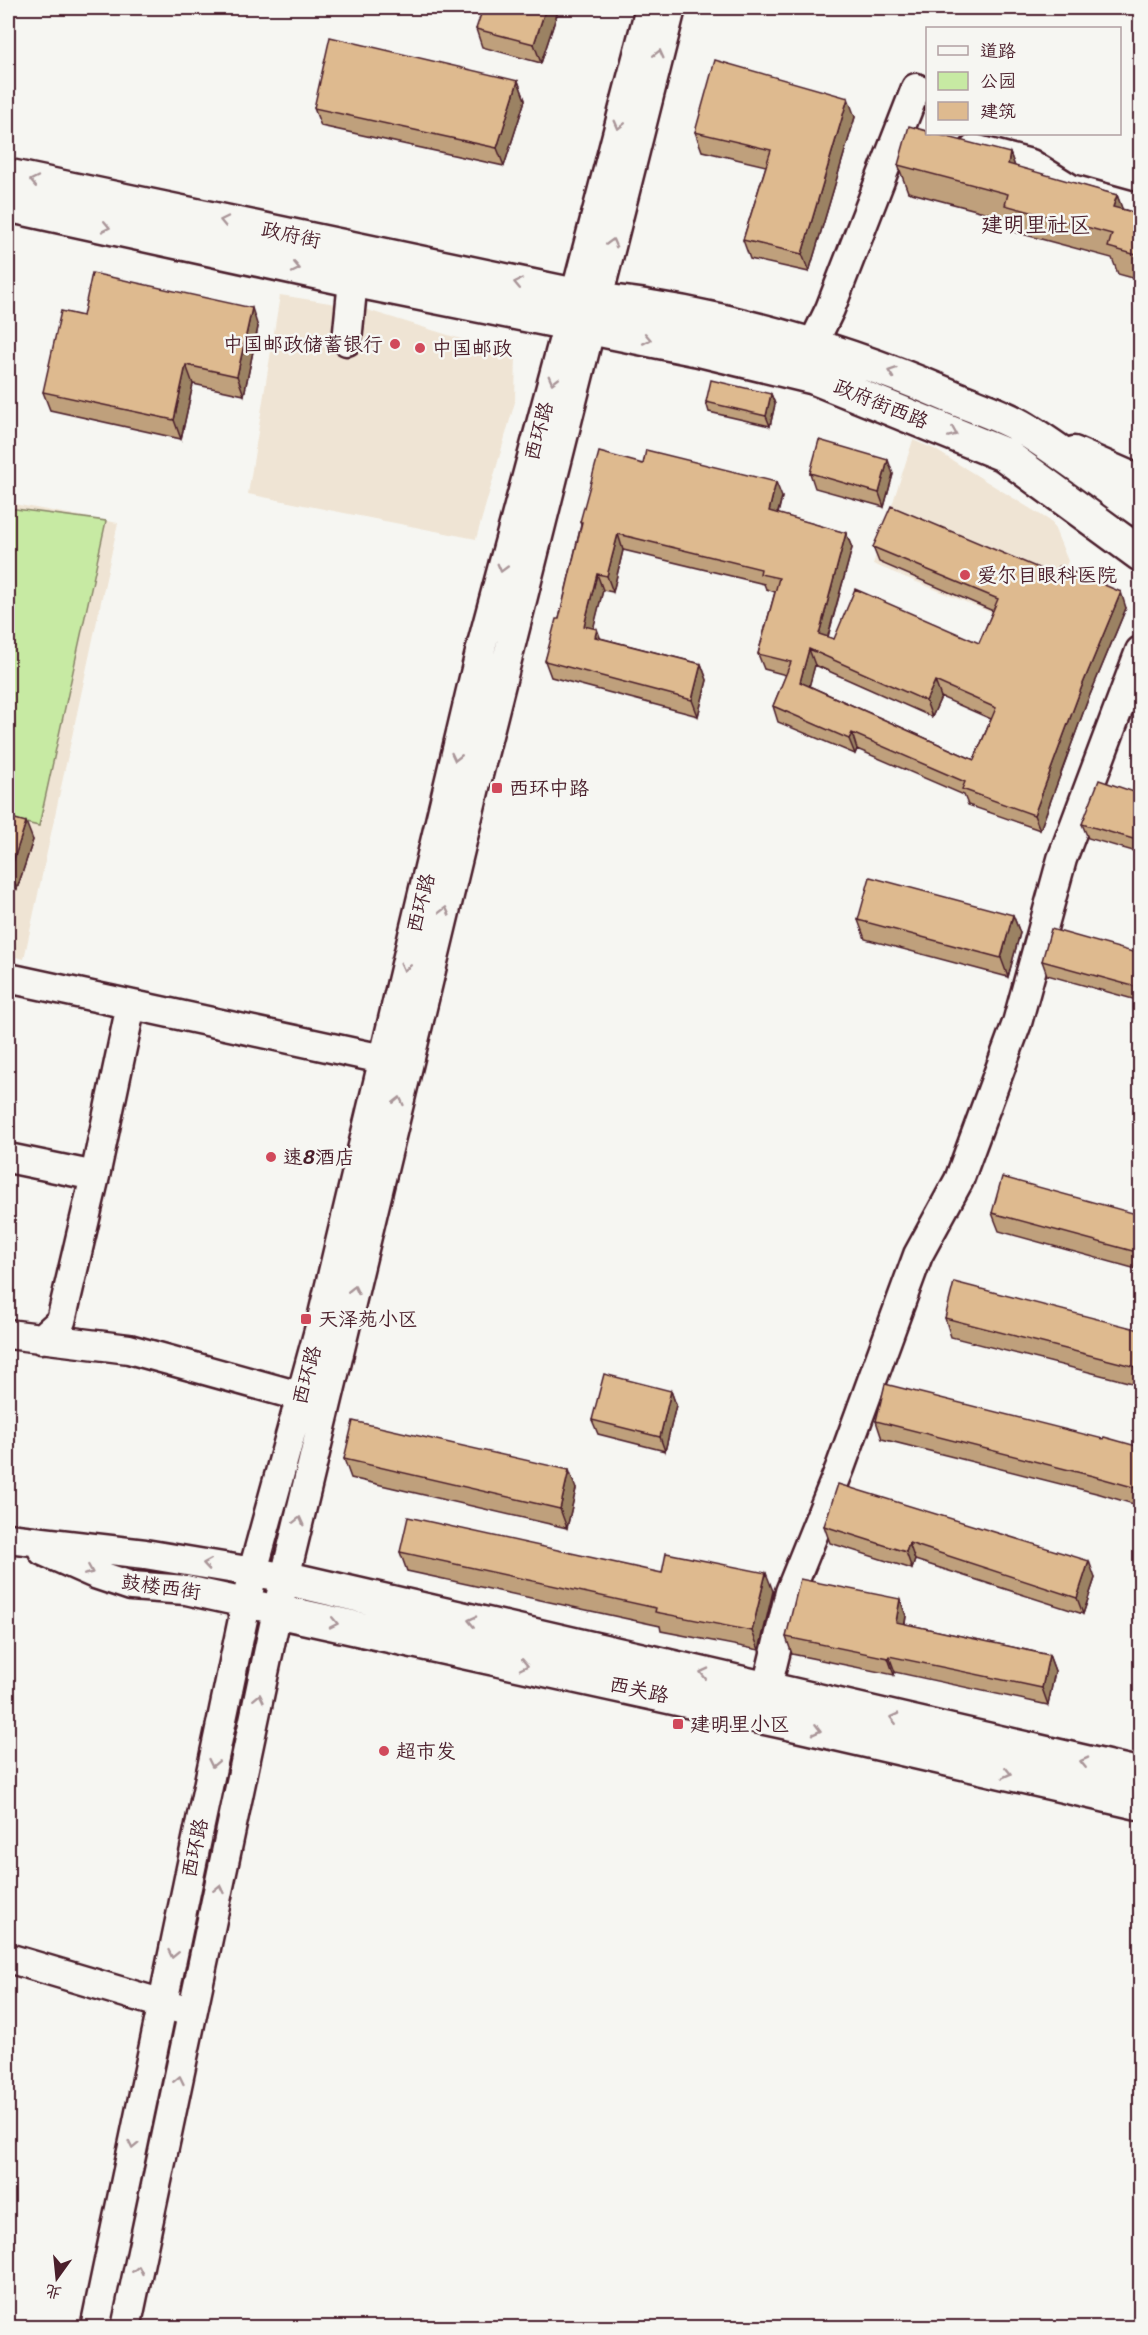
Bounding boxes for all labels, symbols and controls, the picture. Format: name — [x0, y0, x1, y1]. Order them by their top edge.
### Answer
legend — [926, 27, 1121, 135]
text: 道路 — [980, 35, 1016, 67]
one-way arrow — [652, 49, 665, 59]
text: 公园 — [980, 65, 1016, 97]
text: 建筑 — [980, 95, 1016, 127]
one-way arrow — [614, 120, 627, 130]
one-way arrow — [29, 175, 39, 188]
district label: 建明里社区 — [981, 205, 1091, 244]
street label: 政府街 — [258, 212, 324, 258]
one-way arrow — [220, 216, 230, 229]
one-way arrow — [100, 220, 110, 233]
one-way arrow — [605, 239, 617, 249]
one-way arrow — [291, 261, 301, 274]
one-way arrow — [513, 277, 523, 290]
place label: 中国邮政储蓄银行 — [223, 327, 383, 362]
place label: 中国邮政 — [432, 331, 512, 366]
one-way arrow — [642, 332, 652, 345]
marker: 中国邮政储蓄银行 — [388, 337, 402, 351]
marker: 中国邮政 — [413, 341, 427, 355]
one-way arrow — [887, 367, 898, 380]
street label: 政府街西路 — [828, 369, 935, 439]
one-way arrow — [548, 374, 560, 384]
street label: 西环路 — [514, 397, 564, 465]
one-way arrow — [947, 426, 958, 438]
place label: 爱尔目眼科医院 — [977, 558, 1117, 593]
one-way arrow — [497, 563, 510, 573]
marker: 爱尔目眼科医院 — [958, 568, 972, 582]
one-way arrow — [450, 752, 463, 762]
place label: 西环中路 — [509, 771, 590, 806]
marker: 西环中路 — [490, 781, 504, 795]
street label: 西环路 — [397, 869, 445, 936]
one-way arrow — [437, 906, 450, 916]
one-way arrow — [400, 962, 413, 972]
one-way arrow — [391, 1096, 404, 1106]
place label: 速8酒店 — [283, 1140, 355, 1175]
marker: 速8酒店 — [264, 1150, 278, 1164]
one-way arrow — [347, 1286, 360, 1296]
place label: 天泽苑小区 — [318, 1302, 418, 1337]
marker: 天泽苑小区 — [299, 1312, 313, 1326]
street label: 西环路 — [282, 1341, 332, 1409]
one-way arrow — [292, 1516, 304, 1527]
one-way arrow — [202, 1558, 211, 1570]
one-way arrow — [83, 1564, 94, 1576]
street label: 鼓楼西街 — [119, 1564, 203, 1610]
one-way arrow — [328, 1616, 338, 1629]
one-way arrow — [468, 1616, 478, 1629]
one-way arrow — [519, 1658, 529, 1671]
street label: 西关路 — [606, 1667, 673, 1714]
one-way arrow — [699, 1668, 709, 1681]
one-way arrow — [252, 1693, 265, 1703]
place label: 建明里小区 — [690, 1707, 790, 1742]
one-way arrow — [889, 1712, 899, 1725]
marker: 建明里小区 — [671, 1717, 685, 1731]
one-way arrow — [812, 1722, 822, 1735]
place label: 超市发 — [396, 1734, 456, 1769]
marker: 超市发 — [377, 1744, 391, 1758]
one-way arrow — [1079, 1756, 1089, 1769]
one-way arrow — [207, 1758, 220, 1768]
one-way arrow — [1002, 1766, 1012, 1779]
street label: 西环路 — [172, 1814, 219, 1881]
one-way arrow — [212, 1884, 225, 1894]
one-way arrow — [167, 1948, 180, 1958]
one-way arrow — [172, 2075, 185, 2085]
one-way arrow — [127, 2139, 140, 2149]
north arrow — [27, 2248, 87, 2308]
one-way arrow — [131, 2266, 144, 2276]
text: 北 — [42, 2276, 65, 2308]

